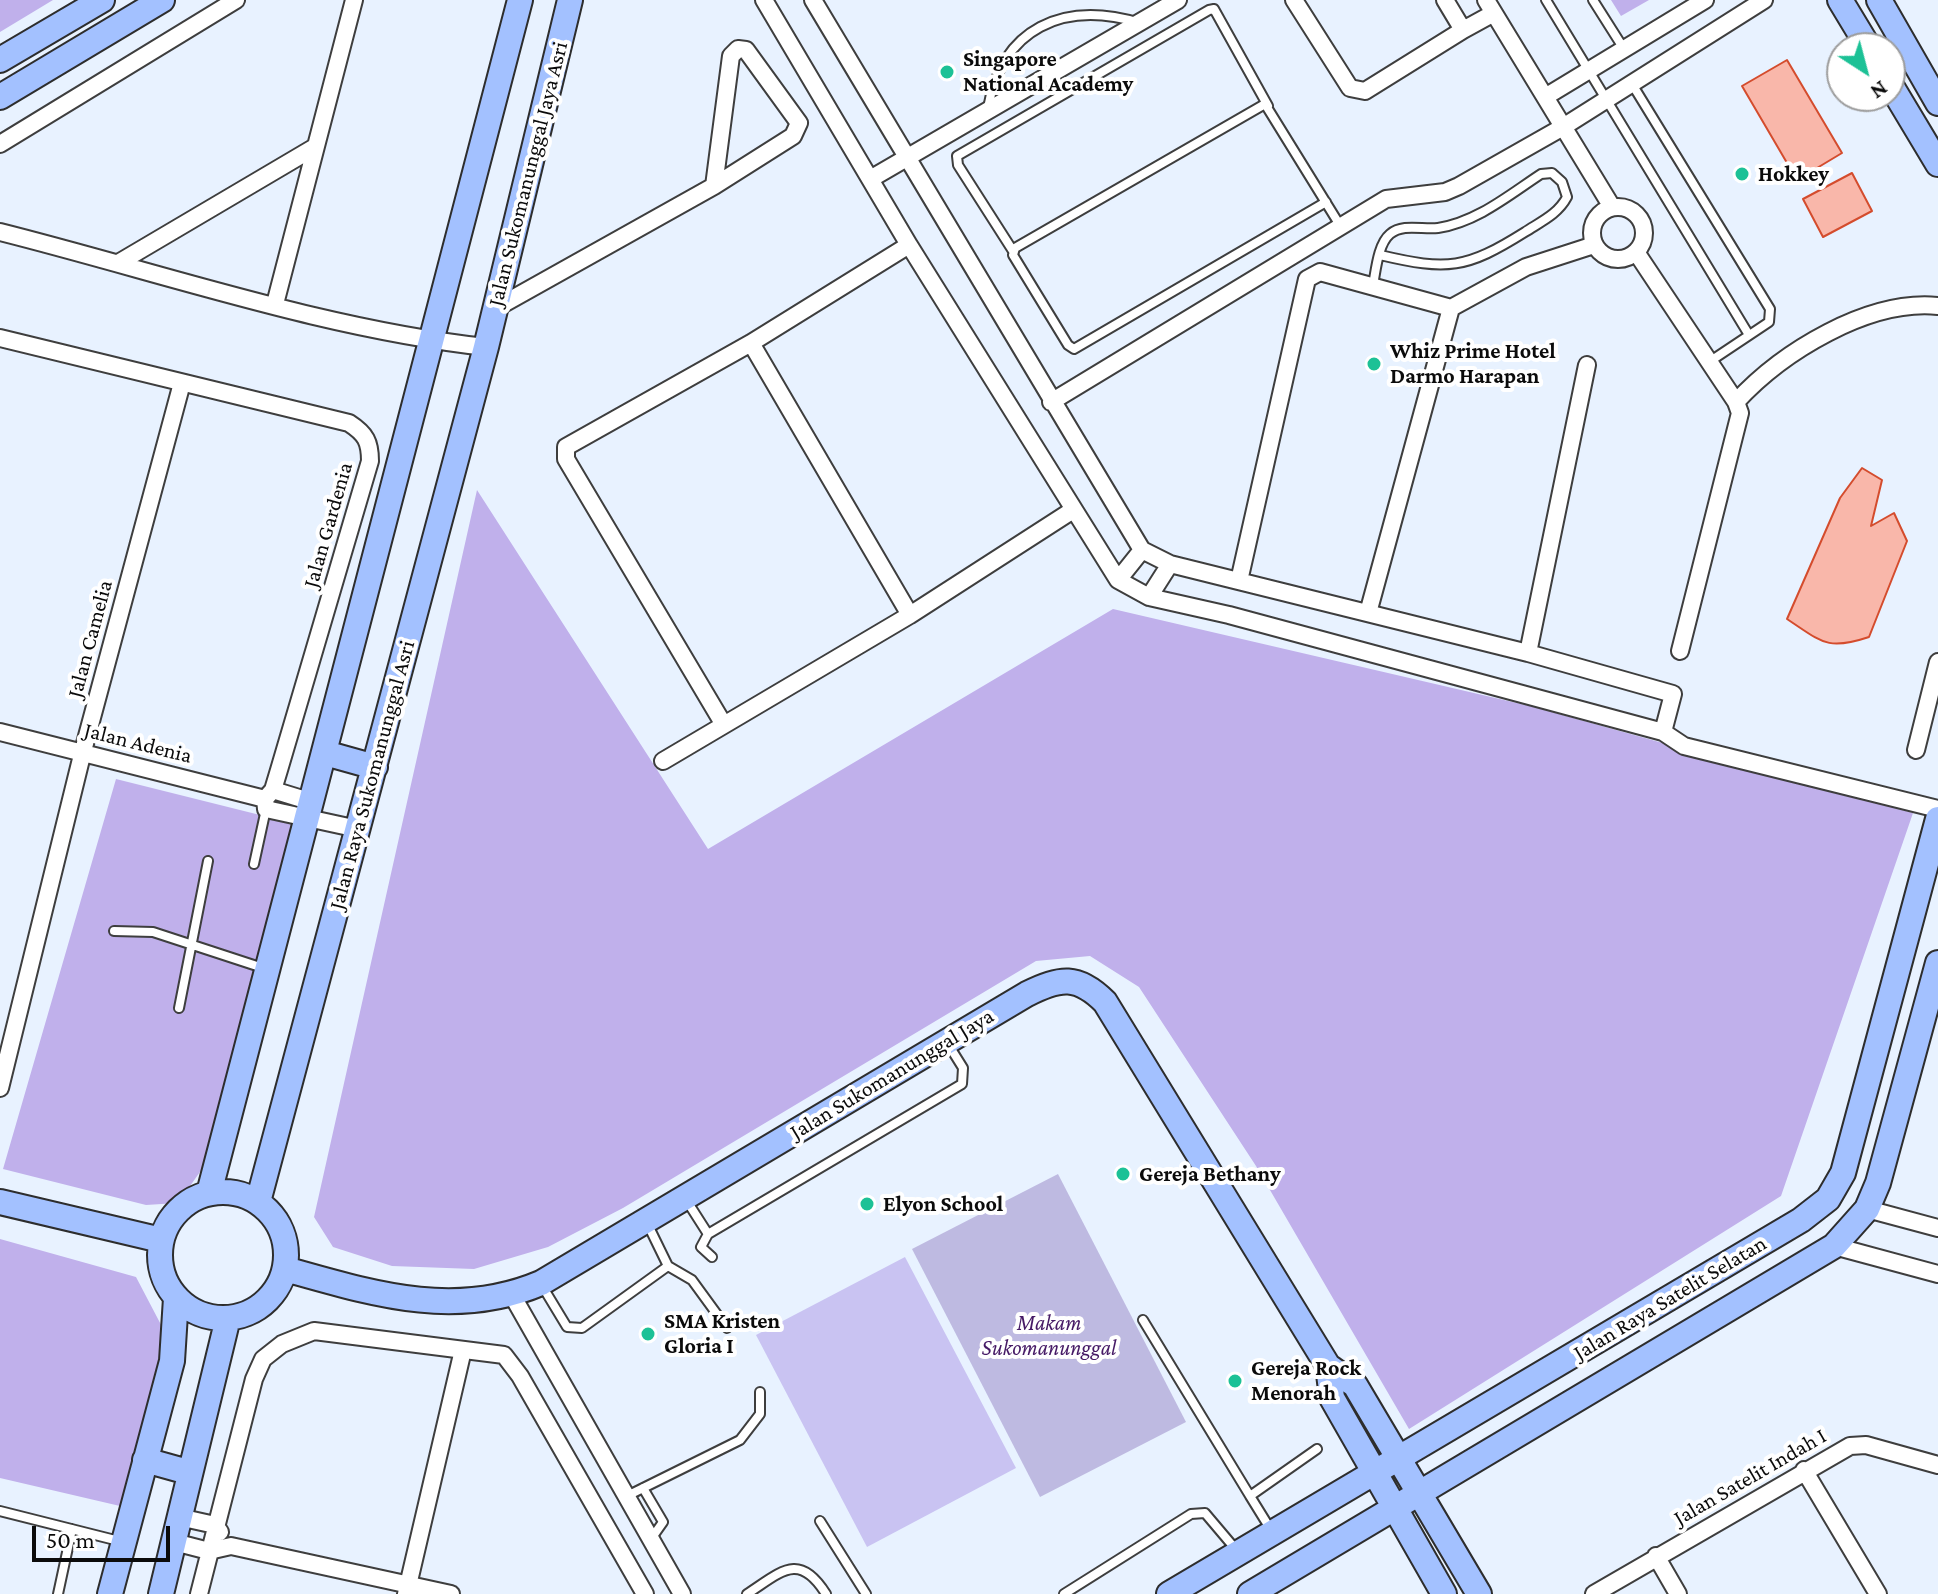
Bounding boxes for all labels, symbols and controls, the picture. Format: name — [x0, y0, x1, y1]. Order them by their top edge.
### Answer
north arrow — [1826, 32, 1906, 112]
street label: Jalan Sukomanunggal Jaya Asri — [482, 39, 574, 309]
place label: Singapore National Academy — [963, 46, 1133, 98]
marker: Singapore National Academy — [938, 63, 956, 81]
text: N — [1866, 76, 1893, 105]
place label: Hokkey — [1758, 161, 1829, 187]
marker: Hokkey — [1733, 165, 1751, 183]
place label: Whiz Prime Hotel Darmo Harapan — [1390, 338, 1556, 390]
marker: Whiz Prime Hotel Darmo Harapan — [1365, 355, 1383, 373]
street label: Jalan Gardenia — [298, 459, 358, 591]
street label: Jalan Camelia — [62, 577, 118, 701]
street label: Jalan Raya Sukomanunggal Asri — [323, 638, 421, 912]
street label: Jalan Adenia — [81, 717, 195, 769]
street label: Jalan Sukomanunggal Jaya — [785, 1003, 999, 1145]
place label: Gereja Bethany — [1139, 1161, 1281, 1187]
marker: Gereja Bethany — [1114, 1165, 1132, 1183]
place label: Elyon School — [883, 1191, 1003, 1217]
marker: Elyon School — [858, 1195, 876, 1213]
street label: Jalan Raya Satelit Selatan — [1569, 1230, 1771, 1366]
place label: SMA Kristen Gloria I — [664, 1308, 780, 1360]
park label: Makam Sukomanunggal — [982, 1310, 1116, 1362]
marker: SMA Kristen Gloria I — [639, 1325, 657, 1343]
place label: Gereja Rock Menorah — [1251, 1355, 1361, 1406]
marker: Gereja Rock Menorah — [1226, 1372, 1244, 1390]
street label: Jalan Satelit Indah I — [1669, 1423, 1831, 1531]
scale bar — [36, 1510, 174, 1560]
text: 50 m — [46, 1526, 95, 1553]

